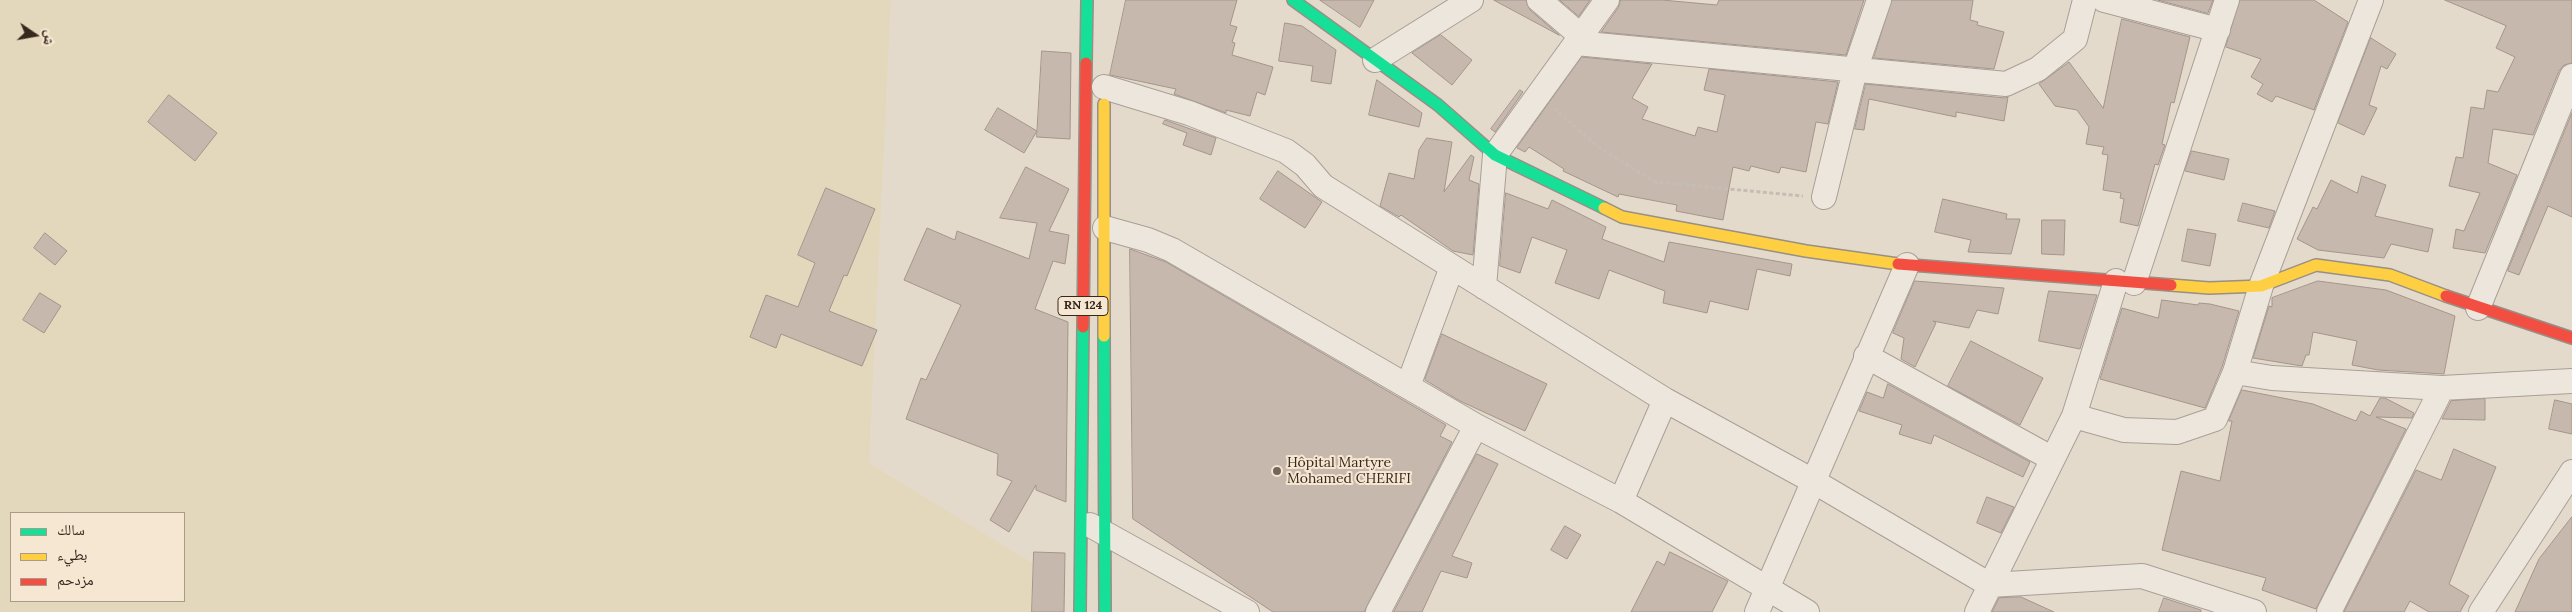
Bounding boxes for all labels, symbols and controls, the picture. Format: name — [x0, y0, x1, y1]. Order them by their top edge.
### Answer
north arrow — [10, 10, 60, 60]
text: ش — [39, 29, 60, 47]
road number: RN 124 — [1058, 296, 1108, 316]
place label: Hôpital Martyre Mohamed CHERIFI — [1287, 455, 1411, 488]
marker: Hôpital Martyre Mohamed CHERIFI — [1271, 465, 1283, 477]
legend — [10, 512, 185, 602]
text: سالك — [57, 520, 85, 539]
text: بطيء — [57, 545, 87, 564]
text: مزدحم — [57, 570, 94, 589]

